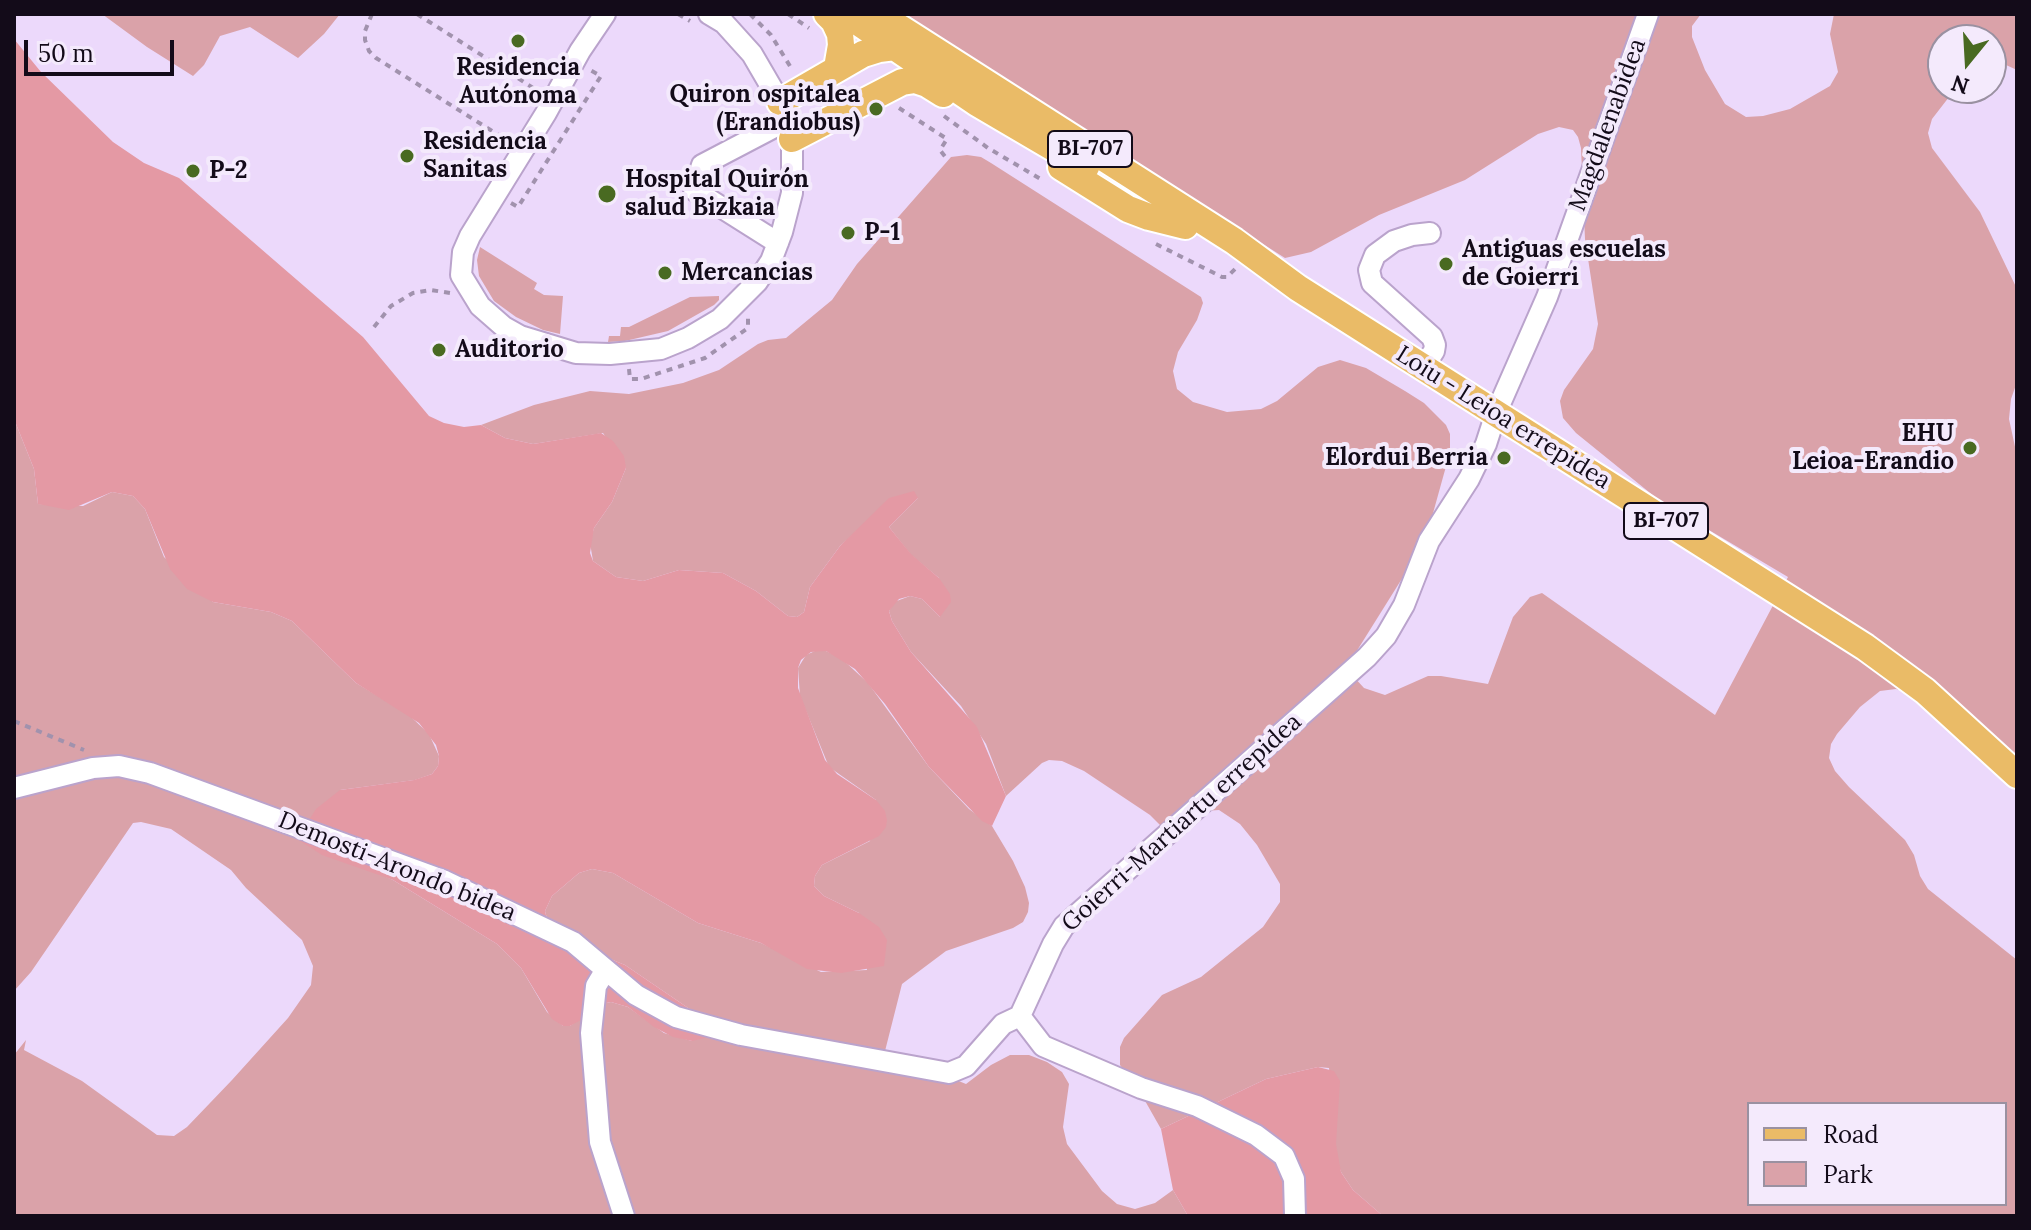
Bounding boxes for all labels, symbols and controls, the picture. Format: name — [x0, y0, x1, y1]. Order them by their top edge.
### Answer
scale bar — [28, 24, 178, 74]
north arrow — [1927, 24, 2007, 104]
marker: Residencia Autónoma — [509, 32, 527, 50]
street label: Magdalenabidea — [1563, 35, 1653, 215]
text: 50 m — [38, 38, 94, 69]
place label: Residencia Autónoma — [456, 54, 580, 110]
text: N — [1948, 69, 1973, 101]
place label: Quiron ospitalea (Erandiobus) — [669, 81, 860, 137]
marker: Quiron ospitalea (Erandiobus) — [867, 100, 885, 118]
place label: Residencia Sanitas — [423, 128, 547, 184]
road number: BI-707 — [1048, 131, 1132, 167]
marker: Residencia Sanitas — [398, 147, 416, 165]
place label: P-2 — [209, 157, 248, 185]
marker: P-2 — [184, 162, 202, 180]
place label: Hospital Quirón salud Bizkaia — [625, 166, 809, 222]
marker: Hospital Quirón salud Bizkaia — [596, 183, 618, 205]
place label: P-1 — [864, 219, 900, 247]
marker: P-1 — [839, 224, 857, 242]
place label: Antiguas escuelas de Goierri — [1462, 236, 1666, 292]
marker: Antiguas escuelas de Goierri — [1437, 255, 1455, 273]
place label: Mercancias — [681, 259, 813, 287]
marker: Mercancias — [656, 264, 674, 282]
place label: Auditorio — [455, 336, 564, 364]
street label: Loiu - Leioa errepidea — [1391, 340, 1615, 496]
marker: Auditorio — [430, 341, 448, 359]
place label: EHU Leioa-Erandio — [1792, 420, 1954, 476]
marker: EHU Leioa-Erandio — [1961, 439, 1979, 457]
place label: Elordui Berria — [1325, 444, 1488, 472]
marker: Elordui Berria — [1495, 449, 1513, 467]
road number: BI-707 — [1624, 503, 1708, 539]
street label: Goierri-Martiartu errepidea — [1056, 708, 1308, 938]
street label: Demosti-Arondo bidea — [274, 806, 520, 928]
legend — [1747, 1102, 2007, 1206]
text: Road — [1823, 1119, 1879, 1150]
text: Park — [1823, 1159, 1873, 1190]

